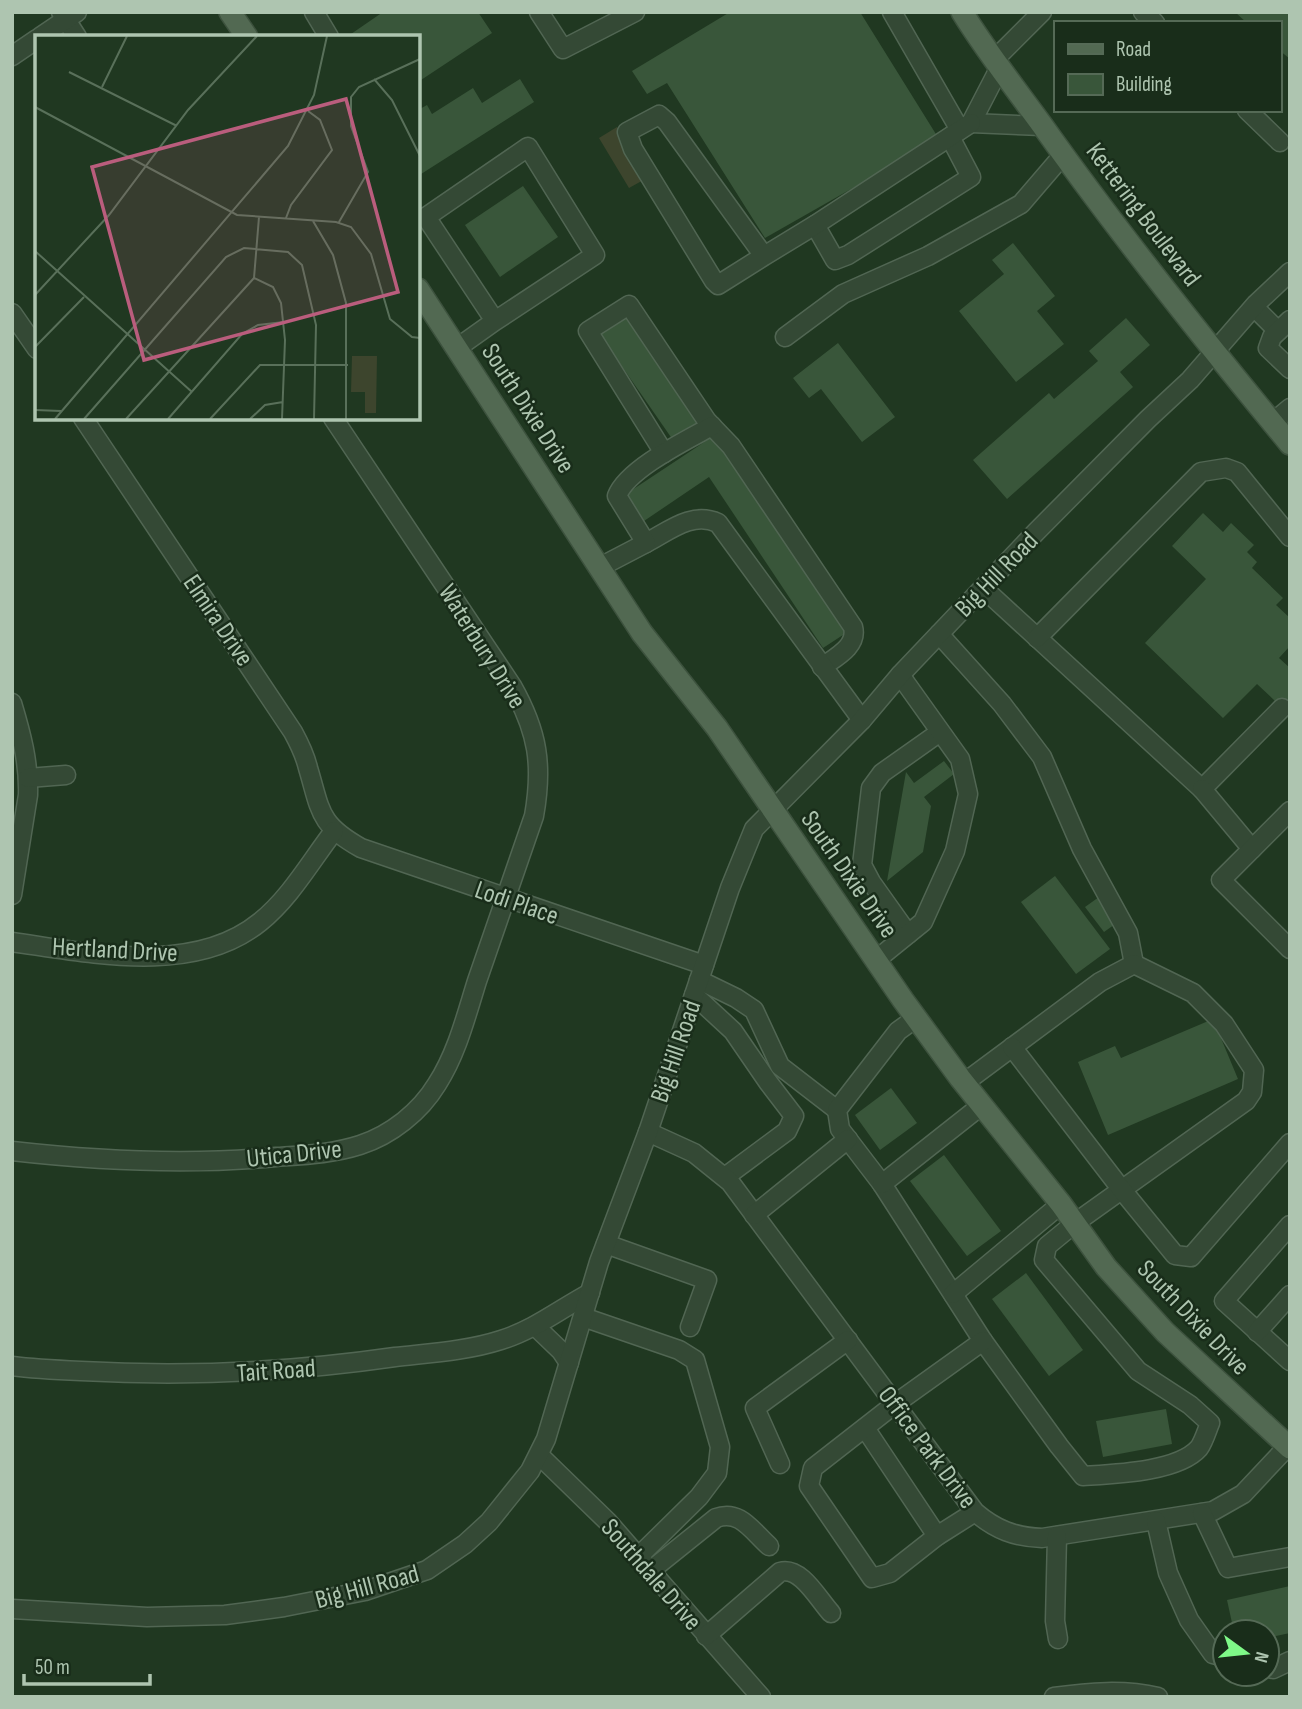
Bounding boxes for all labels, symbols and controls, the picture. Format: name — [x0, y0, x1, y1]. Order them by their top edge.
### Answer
legend — [1054, 21, 1281, 112]
inset map — [35, 35, 420, 420]
text: Road — [1116, 37, 1151, 62]
text: Building — [1116, 72, 1172, 97]
street label: Kettering Boulevard — [1079, 137, 1207, 293]
street label: South Dixie Drive — [474, 338, 581, 479]
street label: Big Hill Road — [949, 526, 1045, 624]
street label: Elmira Drive — [176, 569, 260, 672]
street label: Waterbury Drive — [431, 579, 532, 715]
street label: South Dixie Drive — [794, 805, 904, 944]
street label: Lodi Place — [471, 875, 562, 932]
street label: Hertland Drive — [51, 932, 179, 969]
street label: Big Hill Road — [644, 996, 708, 1107]
street label: Utica Drive — [245, 1134, 343, 1175]
street label: South Dixie Drive — [1130, 1254, 1256, 1382]
street label: Tait Road — [236, 1353, 317, 1390]
street label: Office Park Drive — [871, 1381, 983, 1515]
street label: Southdale Drive — [594, 1513, 708, 1637]
street label: Big Hill Road — [312, 1559, 423, 1616]
north arrow — [1211, 1618, 1281, 1688]
scale bar — [24, 1642, 150, 1686]
text: N — [1249, 1649, 1273, 1665]
text: 50 m — [35, 1655, 70, 1680]

